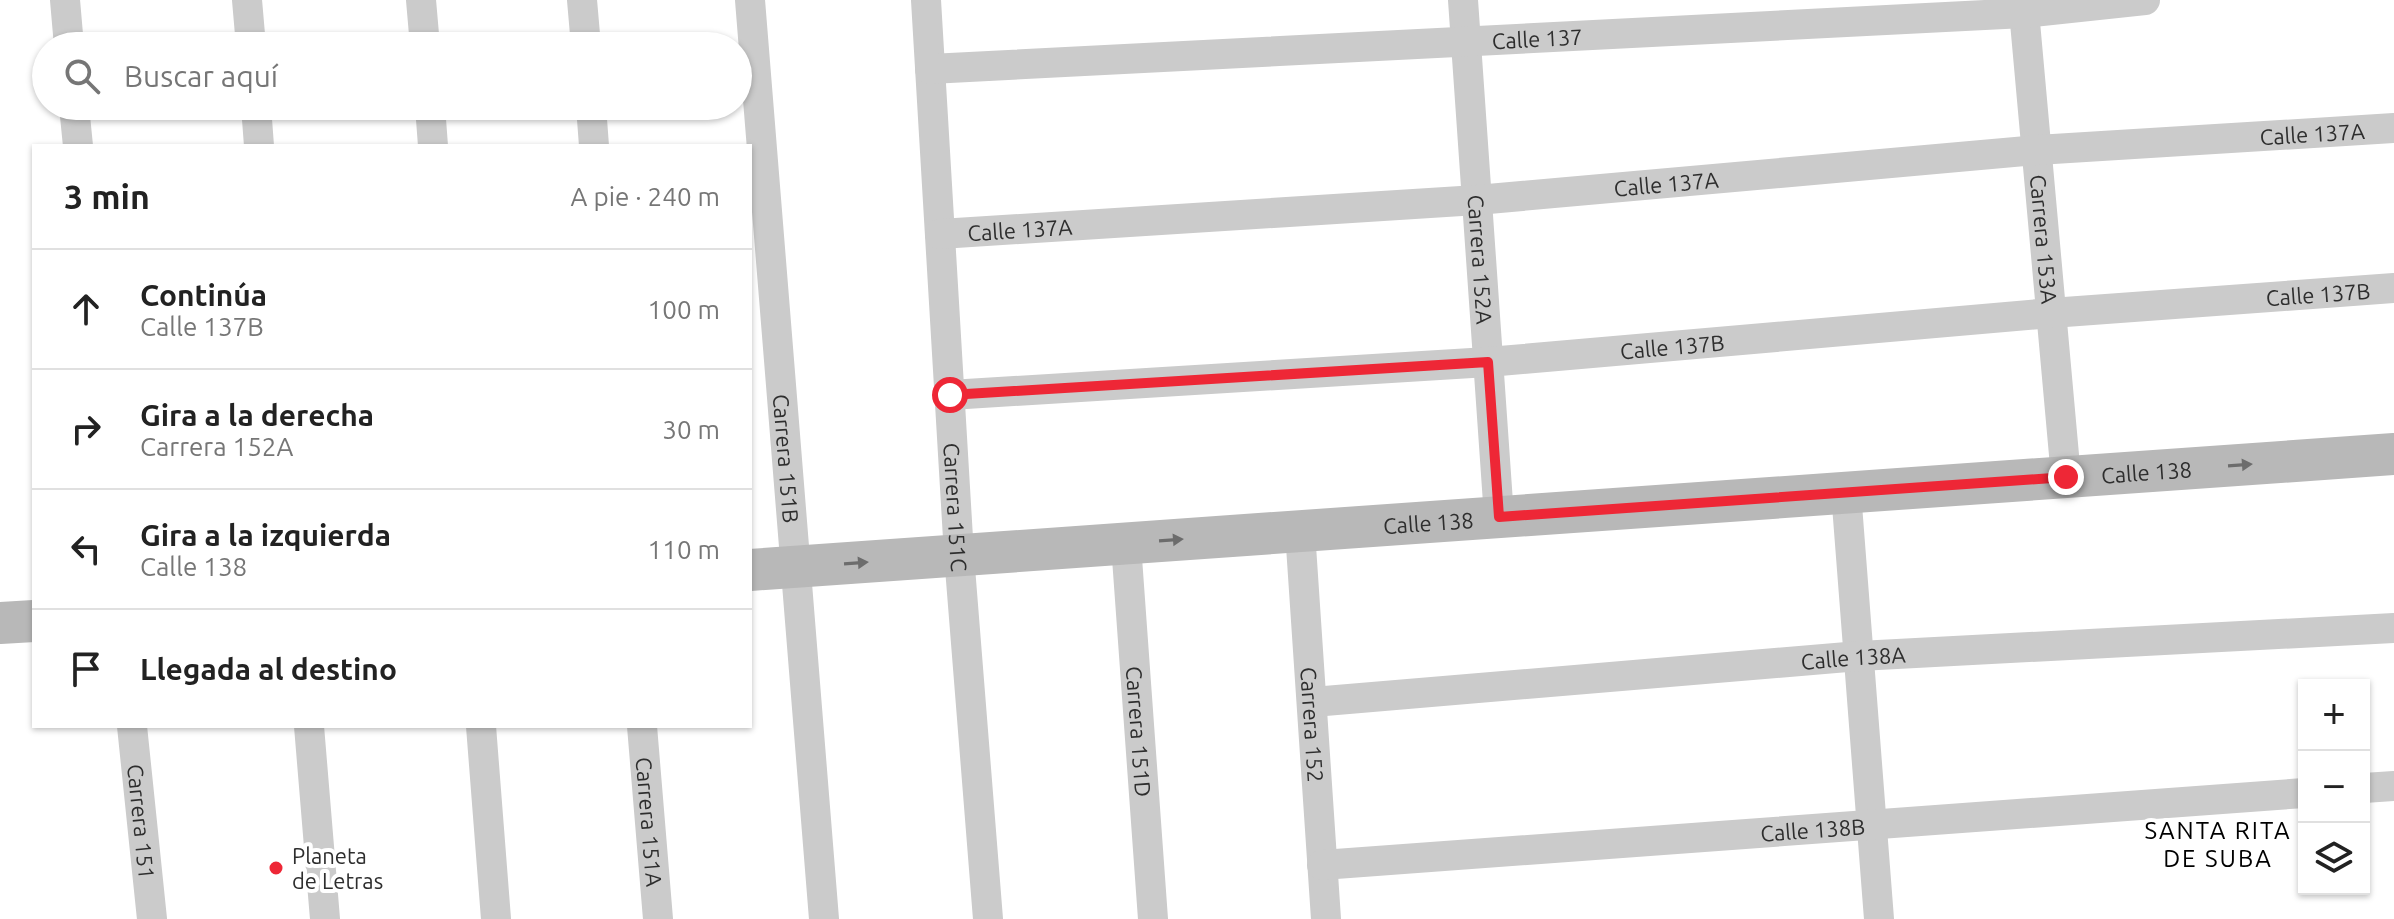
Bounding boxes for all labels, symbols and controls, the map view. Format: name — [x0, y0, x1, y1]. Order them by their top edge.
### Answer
street label: Calle 137 — [1491, 23, 1583, 53]
search box — [32, 32, 752, 120]
icon: search — [60, 54, 104, 98]
text: Buscar aquí — [124, 59, 278, 93]
street label: Calle 137A — [2259, 117, 2366, 149]
street label: Calle 137A — [1613, 166, 1720, 200]
street label: Carrera 153A — [2026, 173, 2063, 306]
text: 3 min — [64, 177, 150, 215]
text: A pie · 240 m — [571, 182, 720, 211]
street label: Carrera 152A — [1464, 194, 1498, 326]
street label: Calle 137A — [967, 213, 1074, 245]
street label: Calle 137B — [2265, 277, 2371, 310]
text: Continúa — [140, 278, 267, 312]
icon: ahead — [64, 287, 108, 331]
text: 100 m — [648, 295, 720, 324]
text: Calle 137B — [140, 312, 264, 341]
street label: Calle 137B — [1619, 329, 1726, 363]
route start — [932, 377, 968, 413]
street label: Carrera 151B — [769, 393, 805, 524]
text: Gira a la derecha — [140, 398, 374, 432]
icon: right — [64, 407, 108, 451]
text: 30 m — [662, 415, 720, 444]
text: Carrera 152A — [140, 432, 293, 461]
street label: Carrera 151C — [940, 442, 973, 573]
street label: Calle 138 — [2100, 456, 2193, 487]
one-way arrow — [2228, 458, 2253, 471]
route end — [2048, 459, 2084, 495]
street label: Calle 138 — [1382, 506, 1474, 538]
text: Gira a la izquierda — [140, 518, 391, 552]
icon: left — [64, 527, 108, 571]
one-way arrow — [1159, 533, 1184, 546]
text: 110 m — [648, 535, 720, 564]
text: Calle 138 — [140, 552, 247, 581]
one-way arrow — [844, 556, 869, 569]
street label: Calle 138A — [1800, 641, 1907, 673]
icon: arrive — [64, 647, 108, 691]
text: Llegada al destino — [140, 652, 397, 686]
street label: Carrera 151D — [1122, 665, 1157, 798]
street label: Carrera 152 — [1297, 666, 1329, 783]
map controls — [2298, 679, 2370, 895]
button: + — [2298, 679, 2370, 751]
button: − — [2298, 751, 2370, 823]
street label: Carrera 151A — [632, 756, 668, 888]
street label: Carrera 151 — [124, 763, 160, 880]
street label: Calle 138B — [1760, 813, 1866, 845]
district label: SANTA RITA DE SUBA — [2144, 817, 2292, 872]
button: layers — [2298, 823, 2370, 895]
place label: Planeta de Letras — [292, 843, 383, 893]
marker: Planeta de Letras — [267, 859, 285, 877]

